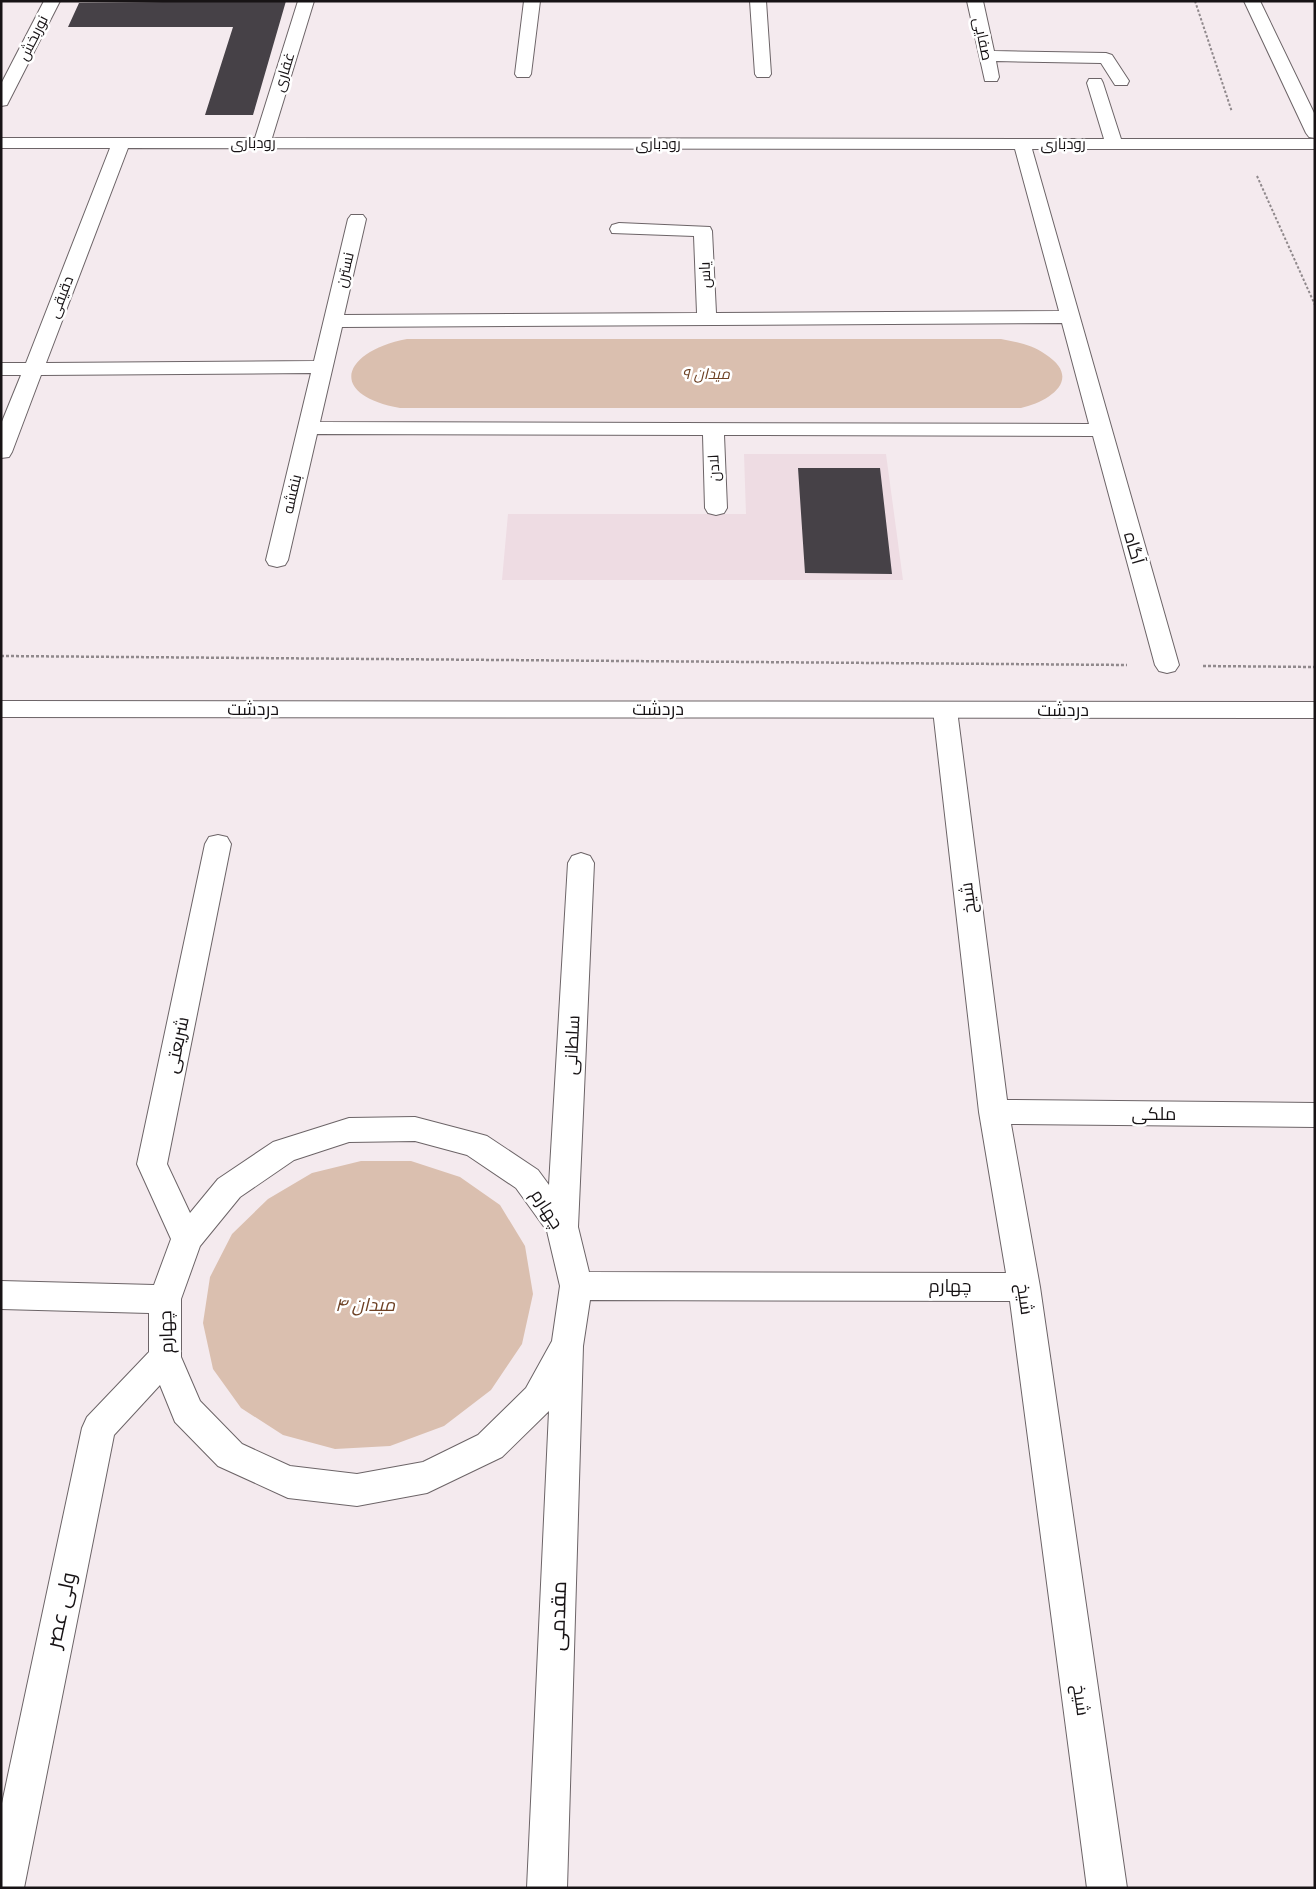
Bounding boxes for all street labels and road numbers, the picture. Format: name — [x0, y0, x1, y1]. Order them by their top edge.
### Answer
street label: نوربخش — [13, 12, 53, 64]
street label: صفایی — [969, 16, 997, 62]
street label: غفاری — [269, 50, 299, 94]
street label: رودباری — [230, 133, 276, 153]
street label: رودباری — [635, 134, 681, 154]
street label: رودباری — [1040, 134, 1086, 154]
street label: نسترن — [331, 250, 359, 290]
street label: یاس — [695, 261, 715, 289]
street label: دقیقی — [44, 273, 78, 321]
street label: لادن — [703, 454, 725, 482]
street label: بنفشه — [278, 472, 305, 515]
street label: آگاه — [1119, 529, 1150, 567]
street label: دردشت — [227, 697, 279, 720]
street label: دردشت — [632, 697, 684, 720]
street label: دردشت — [1037, 698, 1089, 721]
street label: شیخ — [954, 881, 982, 915]
street label: شریعتی — [159, 1014, 194, 1075]
street label: سلطانی — [558, 1014, 585, 1075]
street label: ملکی — [1132, 1102, 1176, 1125]
street label: چهارم — [525, 1184, 569, 1234]
street label: چهارم — [928, 1274, 972, 1298]
street label: شیخ — [1011, 1282, 1039, 1316]
street label: چهارم — [153, 1310, 179, 1354]
street label: ولی عصر — [39, 1569, 82, 1651]
street label: مقدمی — [543, 1580, 572, 1652]
street label: شیخ — [1067, 1683, 1095, 1717]

